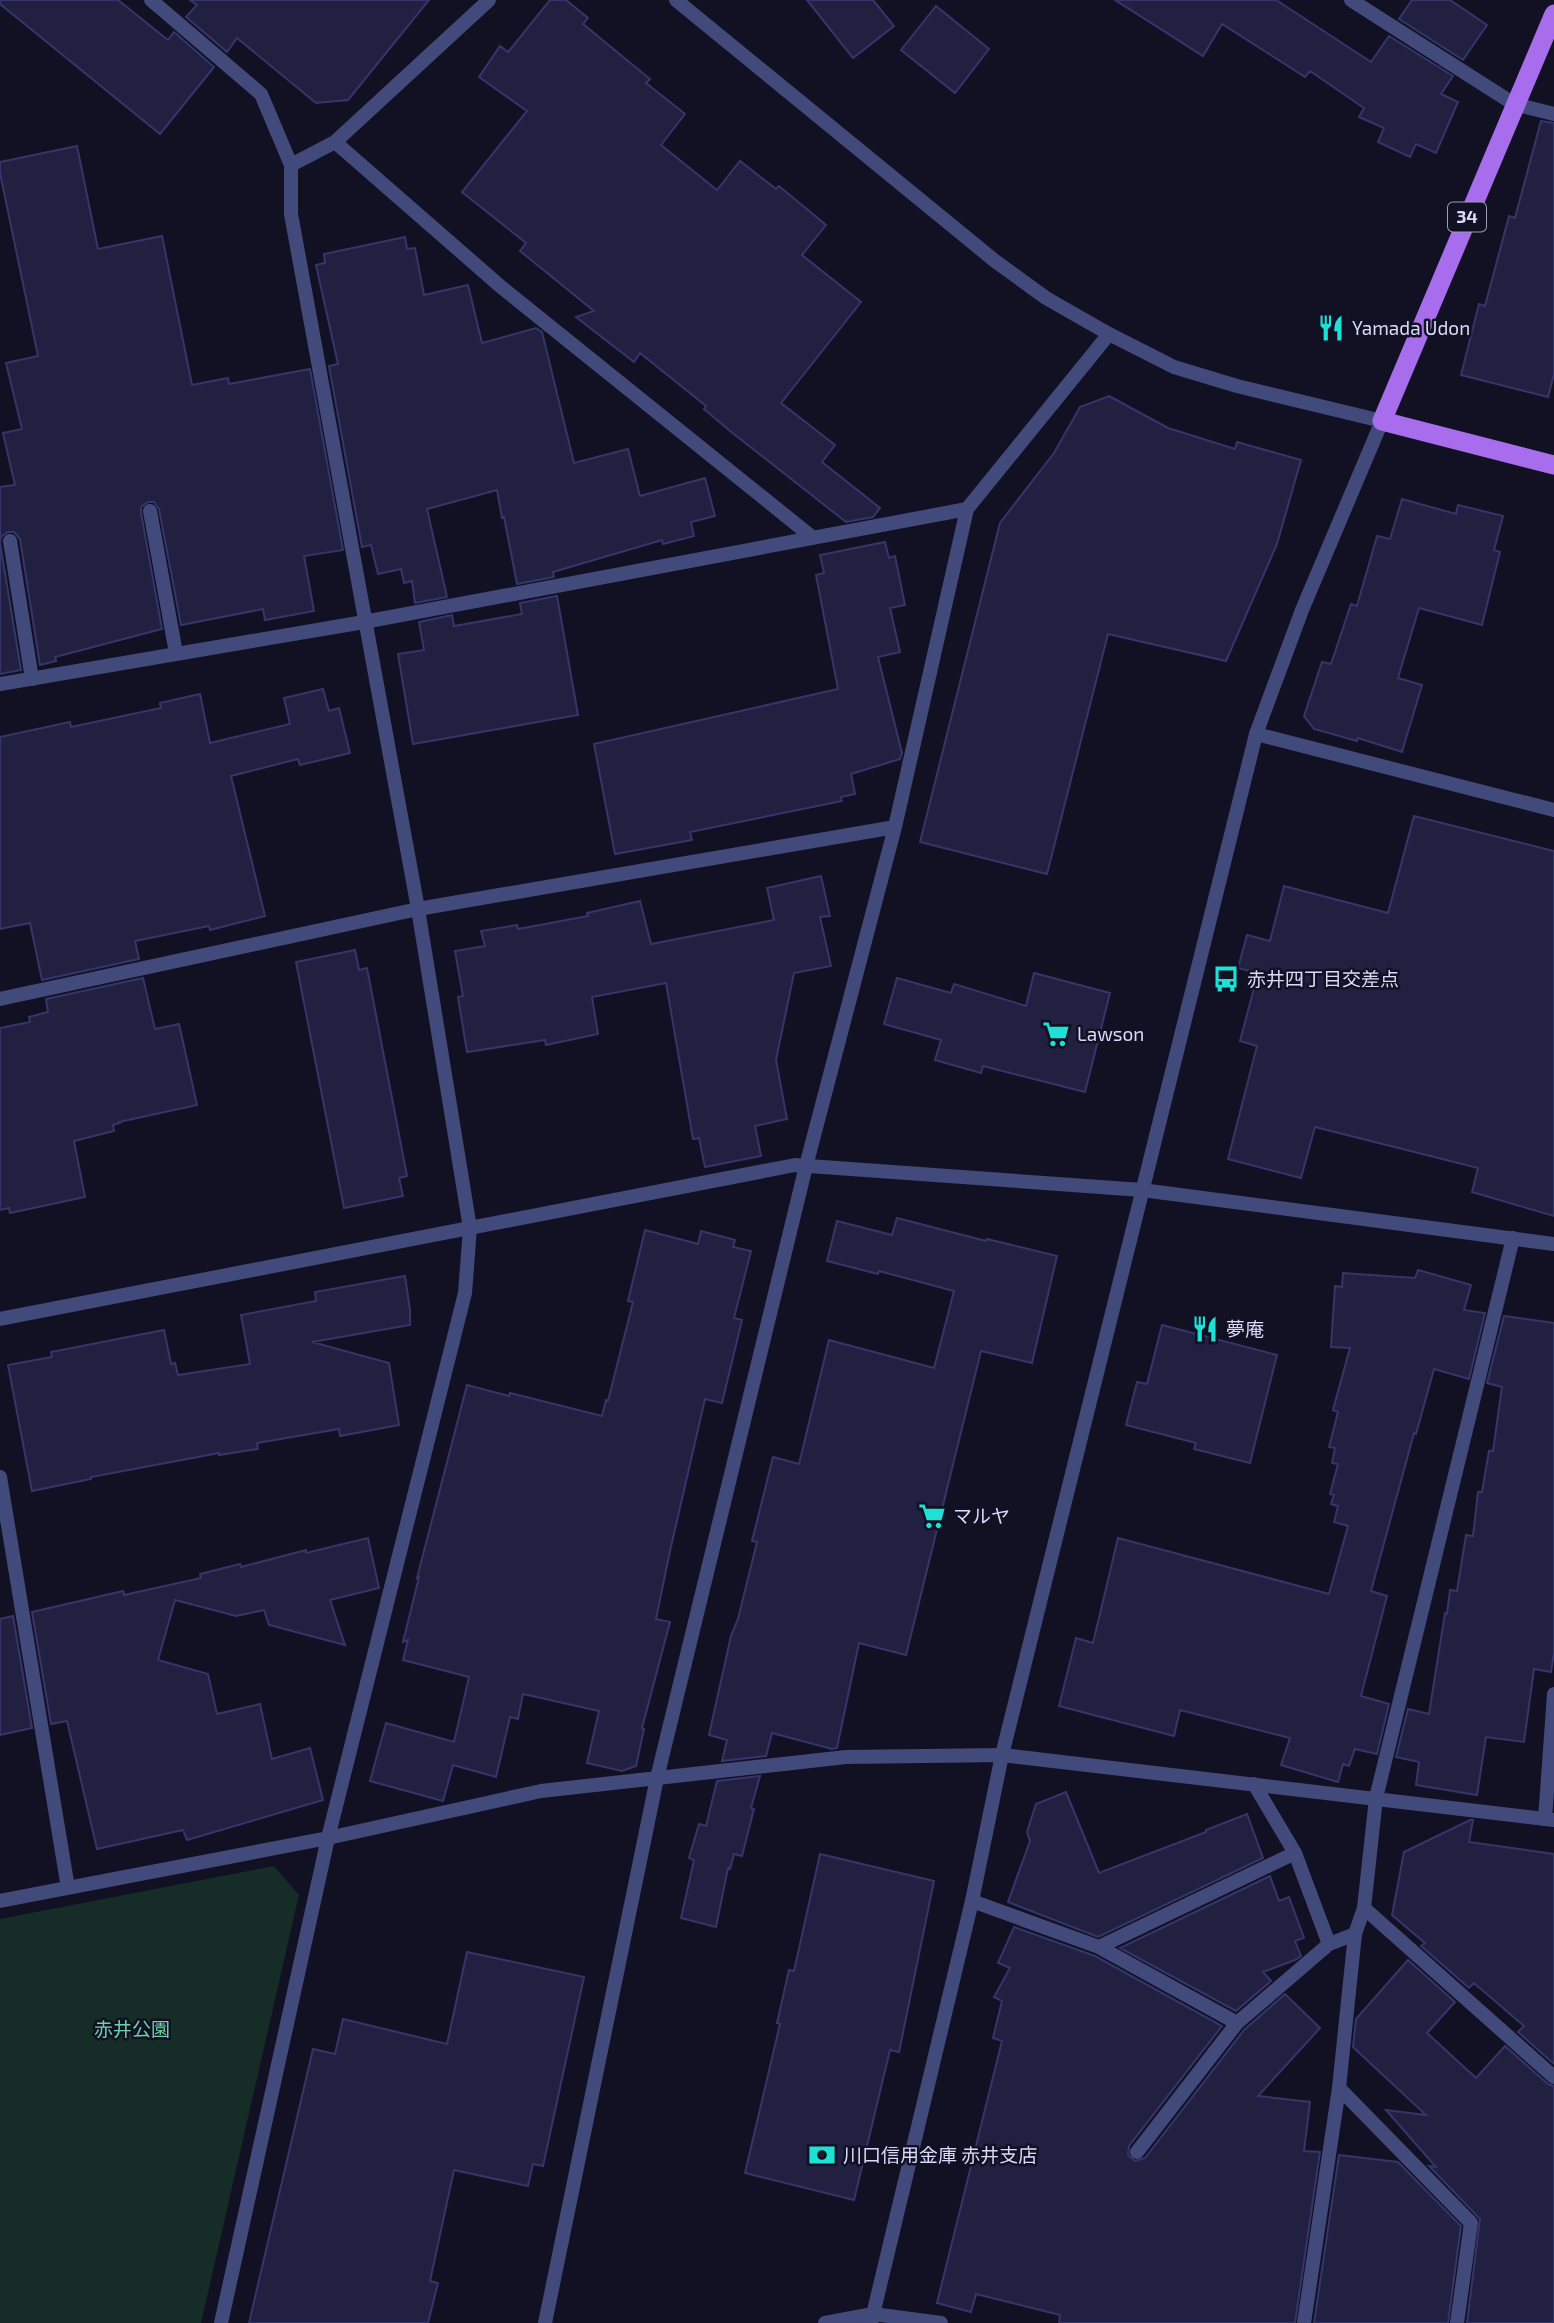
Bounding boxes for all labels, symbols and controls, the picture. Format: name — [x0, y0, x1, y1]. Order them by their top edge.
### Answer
road number: 34 — [1448, 202, 1486, 232]
restaurant icon: Yamada Udon — [1316, 313, 1346, 343]
place label: Yamada Udon — [1352, 316, 1470, 339]
bus stop icon: 赤井四丁目交差点 — [1211, 964, 1241, 994]
place label: 赤井四丁目交差点 — [1247, 967, 1399, 990]
supermarket icon: Lawson — [1041, 1019, 1071, 1049]
place label: Lawson — [1077, 1022, 1144, 1045]
restaurant icon: 夢庵 — [1190, 1314, 1220, 1344]
place label: 夢庵 — [1226, 1317, 1264, 1340]
supermarket icon: マルヤ — [917, 1501, 947, 1531]
place label: マルヤ — [953, 1504, 1010, 1527]
park label: 赤井公園 — [94, 2017, 170, 2040]
bank icon: 川口信用金庫 赤井支店 — [807, 2140, 837, 2170]
place label: 川口信用金庫 赤井支店 — [843, 2143, 1037, 2166]

